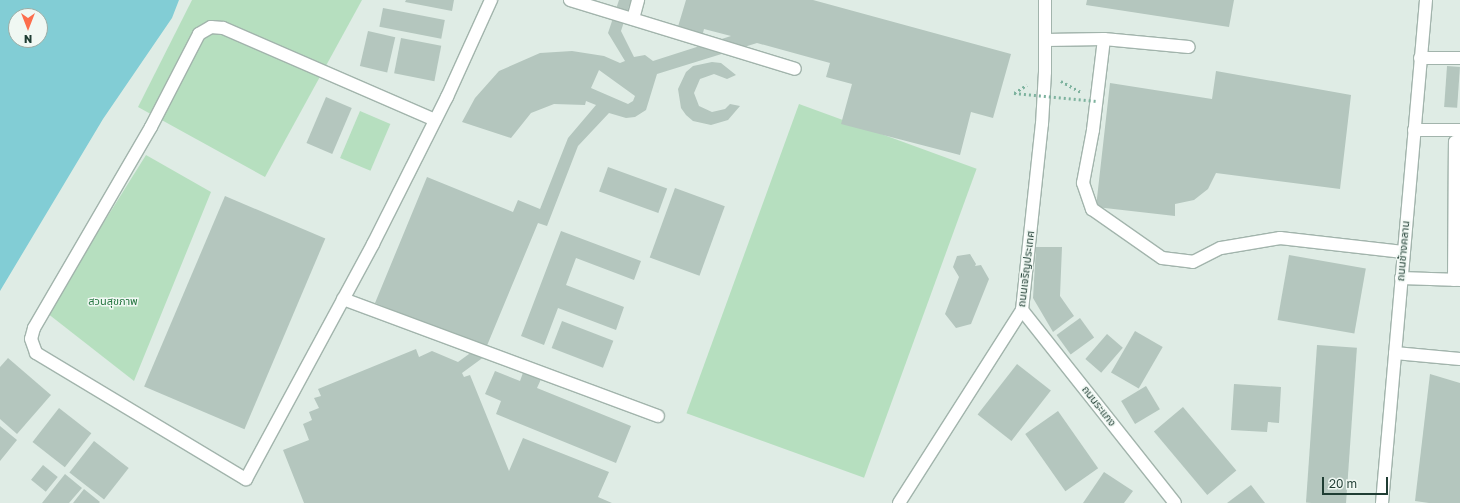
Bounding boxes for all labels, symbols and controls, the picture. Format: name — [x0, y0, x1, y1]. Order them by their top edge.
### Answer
north arrow — [8, 8, 48, 48]
text: N — [24, 33, 32, 46]
street label: ถนนช้างคลาน — [1394, 220, 1412, 282]
street label: ถนนเจริญประเทศ — [1015, 230, 1037, 308]
park label: สวนสุขภาพ — [88, 294, 138, 308]
street label: ถนนระแกง — [1079, 383, 1119, 429]
scale bar — [1324, 469, 1390, 495]
text: 20 m — [1329, 476, 1357, 491]

